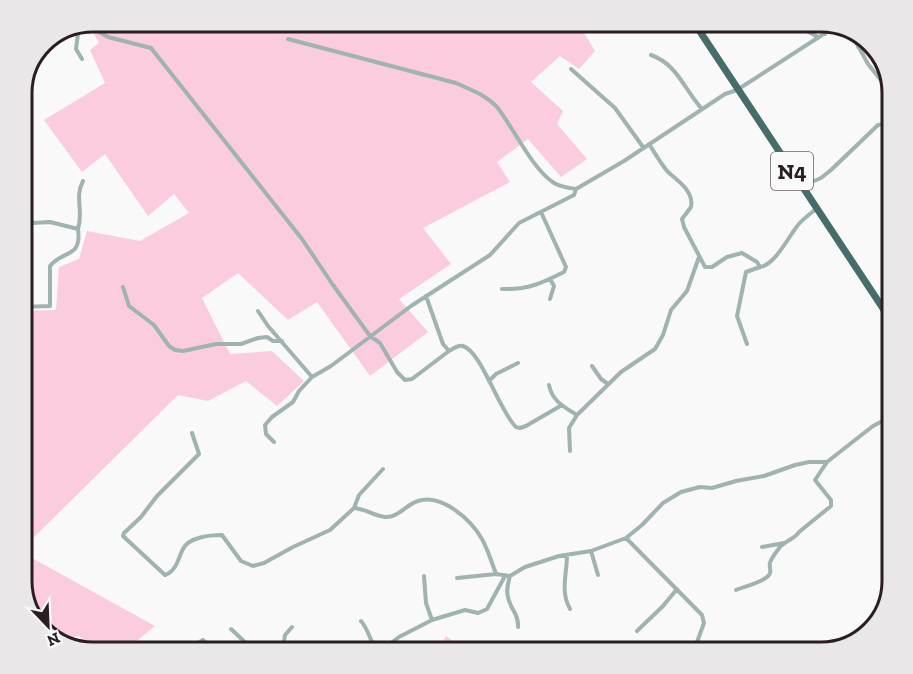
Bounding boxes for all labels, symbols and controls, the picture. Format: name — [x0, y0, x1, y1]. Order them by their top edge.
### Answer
road number: N4 — [771, 152, 813, 190]
north arrow — [18, 596, 78, 656]
text: N — [44, 628, 63, 650]

